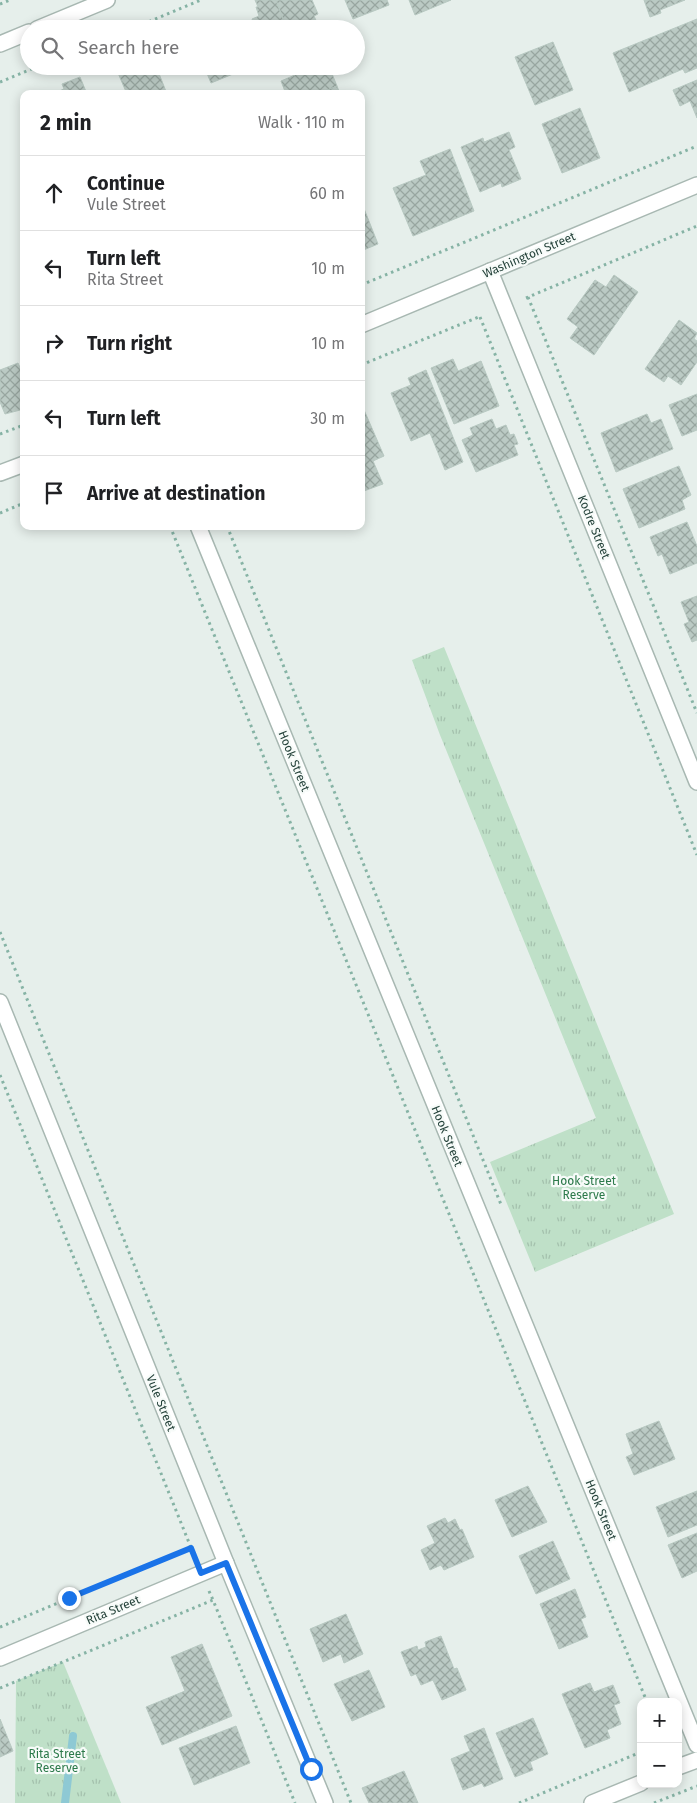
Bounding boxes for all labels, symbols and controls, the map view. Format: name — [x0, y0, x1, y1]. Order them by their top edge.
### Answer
search box — [20, 20, 365, 75]
icon: search — [38, 34, 66, 62]
text: Search here — [78, 36, 179, 59]
text: 2 min — [40, 110, 92, 136]
text: Walk · 110 m — [258, 113, 345, 132]
text: Continue — [87, 172, 165, 195]
icon: ahead — [40, 179, 68, 207]
text: 60 m — [310, 184, 345, 203]
text: Vule Street — [87, 195, 166, 214]
street label: Washington Street — [481, 229, 578, 281]
text: Turn left — [87, 247, 161, 270]
icon: left — [40, 254, 68, 282]
text: 10 m — [311, 259, 345, 278]
text: Rita Street — [87, 270, 163, 289]
icon: right — [40, 329, 68, 357]
text: Turn right — [87, 332, 172, 355]
text: 10 m — [311, 334, 345, 353]
icon: left — [40, 404, 68, 432]
text: Turn left — [87, 407, 161, 430]
text: 30 m — [310, 409, 345, 428]
icon: arrive — [40, 479, 68, 507]
text: Arrive at destination — [87, 482, 266, 505]
street label: Kodre Street — [575, 493, 613, 562]
street label: Hook Street — [276, 729, 313, 794]
street label: Hook Street — [429, 1104, 466, 1169]
park label: Hook Street Reserve — [552, 1174, 617, 1202]
street label: Vule Street — [143, 1373, 179, 1434]
street label: Hook Street — [583, 1478, 620, 1543]
route end — [58, 1587, 81, 1610]
street label: Rita Street — [84, 1592, 143, 1628]
map controls — [637, 1698, 682, 1788]
button: + — [637, 1698, 682, 1743]
button: − — [637, 1743, 682, 1788]
park label: Rita Street Reserve — [28, 1747, 86, 1775]
route start — [300, 1758, 323, 1781]

